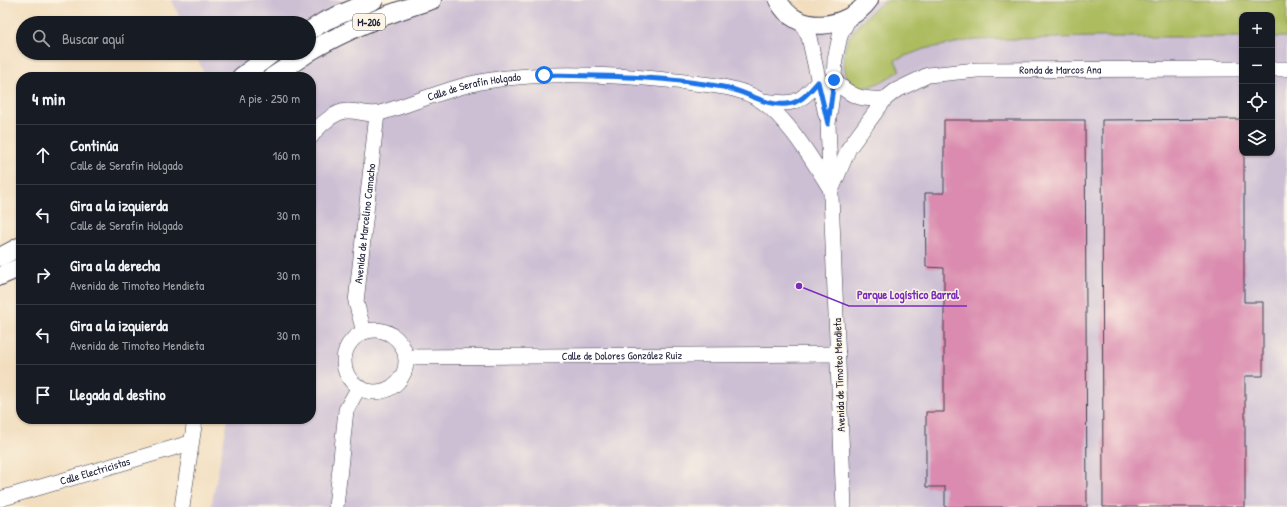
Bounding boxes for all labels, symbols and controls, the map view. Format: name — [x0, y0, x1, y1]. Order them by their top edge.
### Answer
map controls — [1239, 12, 1275, 156]
button: + — [1239, 12, 1275, 48]
road number: M-206 — [353, 14, 385, 30]
search box — [16, 16, 316, 60]
icon: search — [30, 27, 52, 49]
text: Buscar aquí — [62, 28, 125, 49]
button: − — [1239, 48, 1275, 84]
street label: Ronda de Marcos Ana — [1019, 63, 1102, 77]
route start — [535, 66, 553, 84]
street label: Calle de Serafín Holgado — [425, 70, 522, 104]
route end — [825, 71, 843, 89]
button: locate — [1239, 84, 1275, 120]
text: 4 min — [32, 87, 65, 110]
text: A pie · 250 m — [239, 89, 300, 107]
button: layers — [1239, 120, 1275, 156]
text: Continúa — [70, 135, 118, 156]
icon: ahead — [32, 144, 54, 166]
text: 160 m — [272, 146, 300, 164]
text: Calle de Serafín Holgado — [70, 156, 183, 174]
street label: Avenida de Marcelino Camacho — [351, 162, 378, 284]
text: Gira a la izquierda — [70, 195, 168, 216]
icon: left — [32, 204, 54, 226]
text: 30 m — [277, 206, 300, 224]
text: Calle de Serafín Holgado — [70, 216, 183, 234]
text: Gira a la derecha — [70, 255, 160, 276]
icon: right — [32, 264, 54, 286]
text: 30 m — [277, 266, 300, 284]
text: Avenida de Timoteo Mendieta — [70, 276, 204, 294]
callout: Parque Logístico Barral — [849, 282, 967, 306]
text: Parque Logístico Barral — [857, 286, 960, 304]
text: Gira a la izquierda — [70, 315, 168, 336]
street label: Avenida de Timoteo Mendieta — [830, 317, 848, 432]
icon: left — [32, 324, 54, 346]
text: 30 m — [277, 326, 300, 344]
text: Avenida de Timoteo Mendieta — [70, 336, 204, 354]
street label: Calle de Dolores González Ruiz — [562, 348, 683, 363]
icon: arrive — [32, 384, 54, 406]
text: Llegada al destino — [70, 384, 166, 405]
street label: Calle Electricistas — [58, 454, 132, 488]

